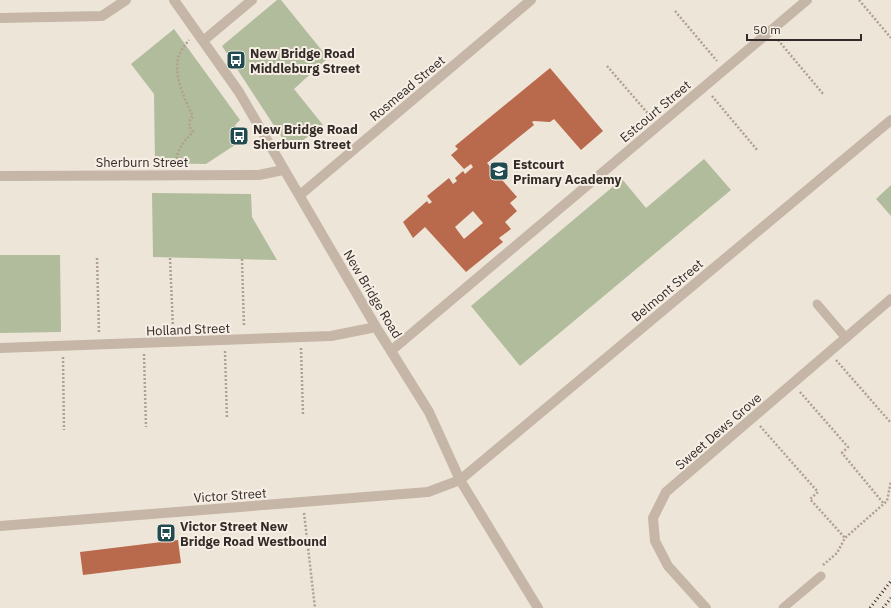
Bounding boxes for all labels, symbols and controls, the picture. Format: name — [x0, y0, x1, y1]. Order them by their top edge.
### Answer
scale bar — [747, 16, 861, 42]
text: 50 m — [753, 22, 781, 37]
place label: New Bridge Road Middleburg Street — [250, 45, 360, 77]
bus stop icon: New Bridge Road Middleburg Street — [225, 49, 247, 71]
street label: Rosmead Street — [366, 52, 449, 125]
street label: Estcourt Street — [616, 77, 694, 146]
place label: New Bridge Road Sherburn Street — [253, 121, 358, 153]
bus stop icon: New Bridge Road Sherburn Street — [228, 125, 250, 147]
street label: Sherburn Street — [96, 154, 188, 171]
place label: Estcourt Primary Academy — [513, 156, 621, 188]
school or university icon: Estcourt Primary Academy — [488, 160, 510, 182]
street label: New Bridge Road — [339, 247, 406, 342]
street label: Belmont Street — [628, 255, 707, 325]
street label: Holland Street — [146, 320, 230, 339]
street label: Sweet Dews Grove — [672, 389, 765, 474]
street label: Victor Street — [193, 484, 267, 507]
place label: Victor Street New Bridge Road Westbound — [180, 518, 327, 550]
bus stop icon: Victor Street New Bridge Road Westbound — [155, 522, 177, 544]

